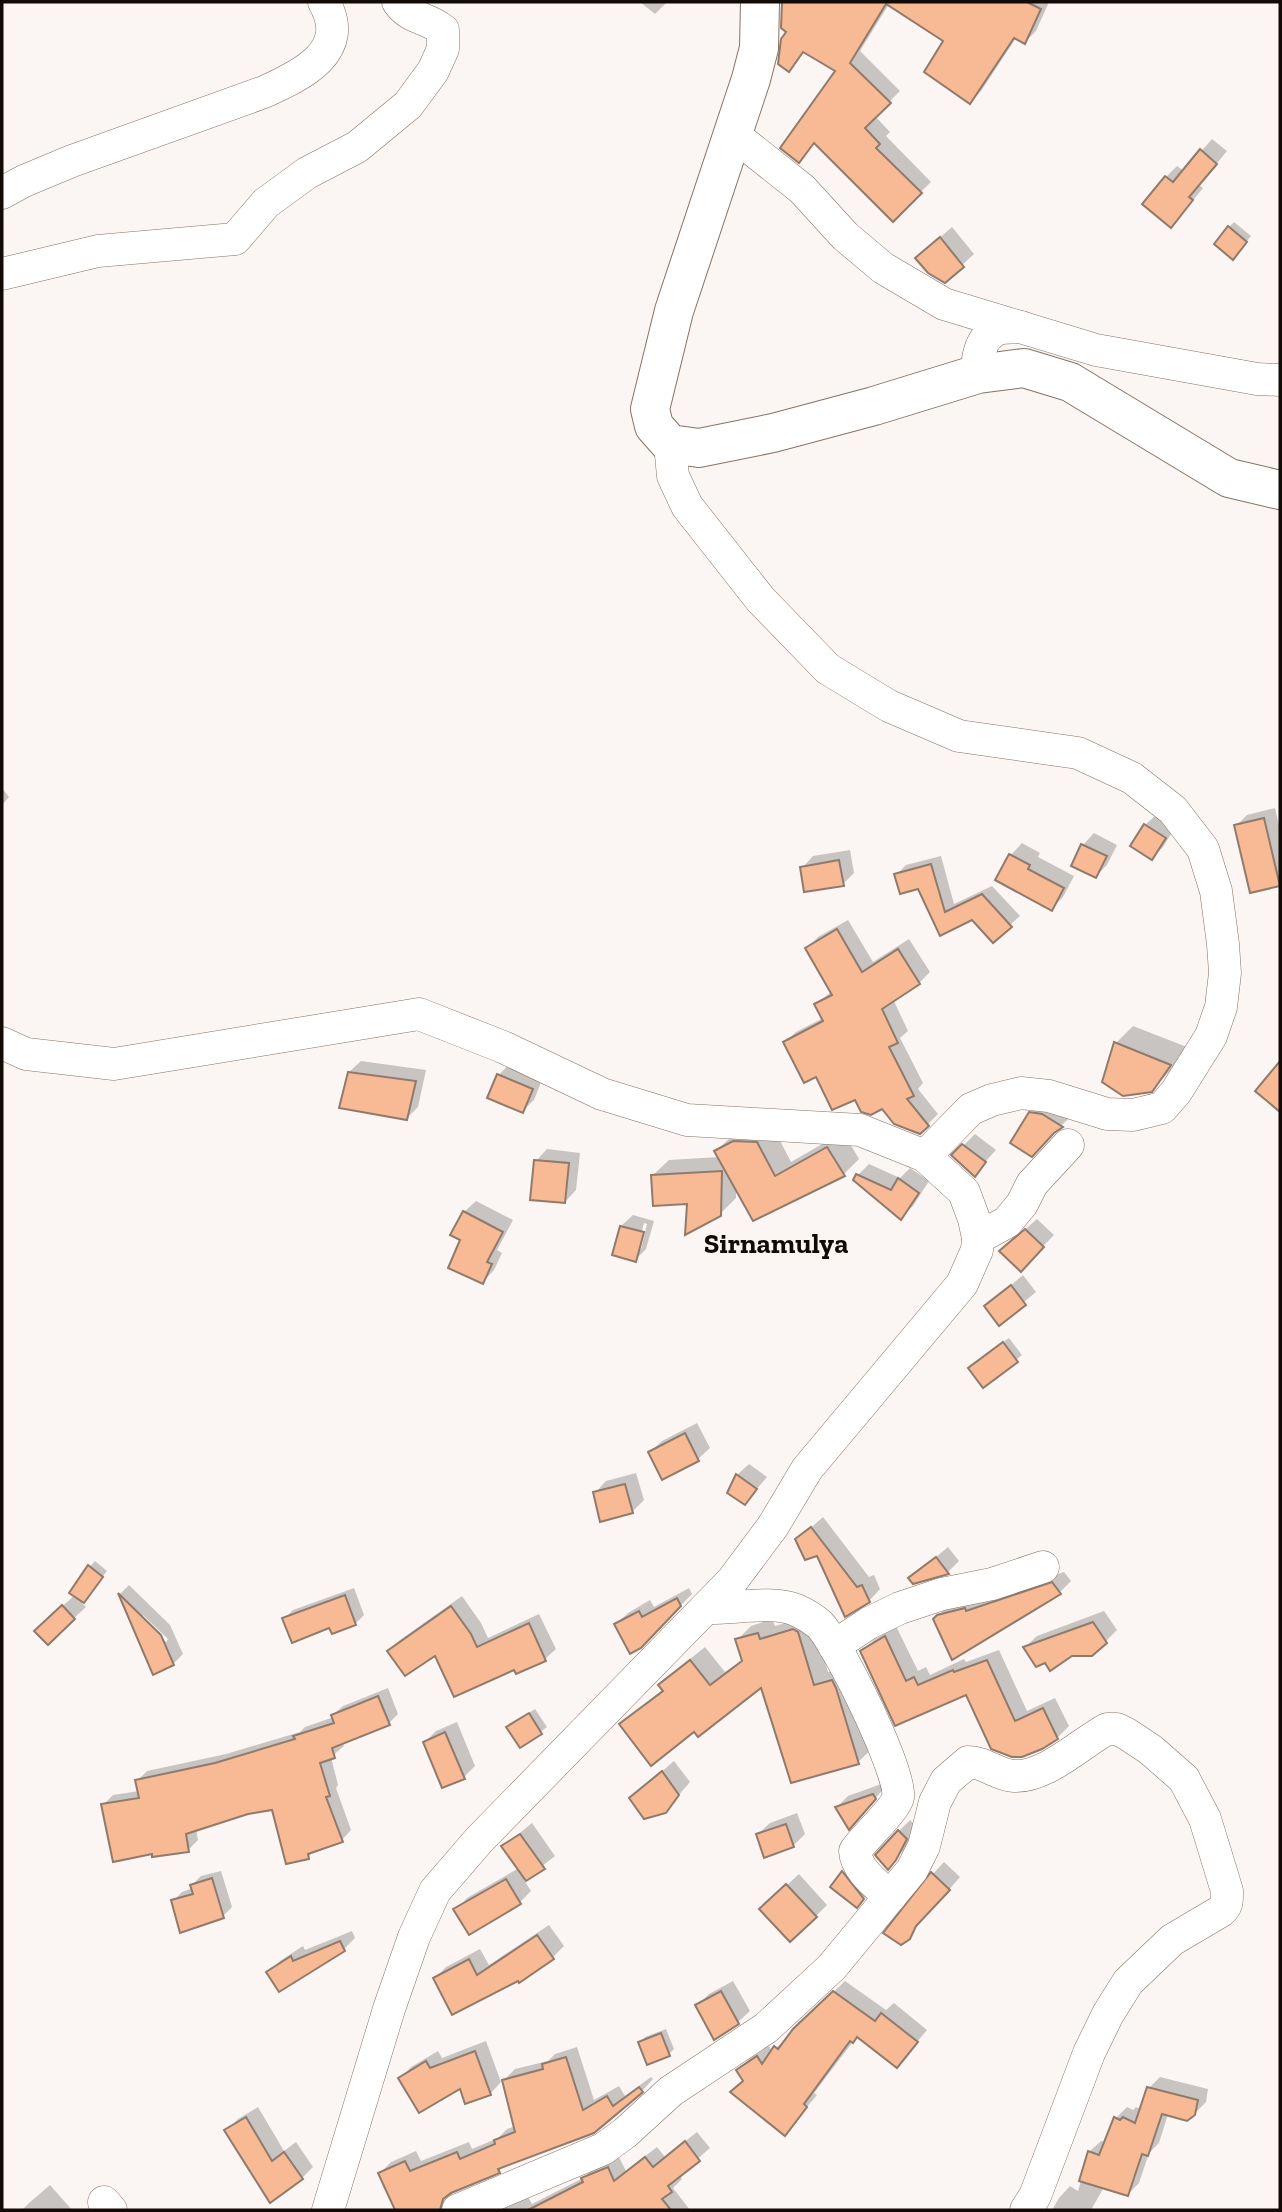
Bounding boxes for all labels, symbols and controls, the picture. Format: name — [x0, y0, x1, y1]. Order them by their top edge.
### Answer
district label: Sirnamulya — [704, 1227, 848, 1260]

